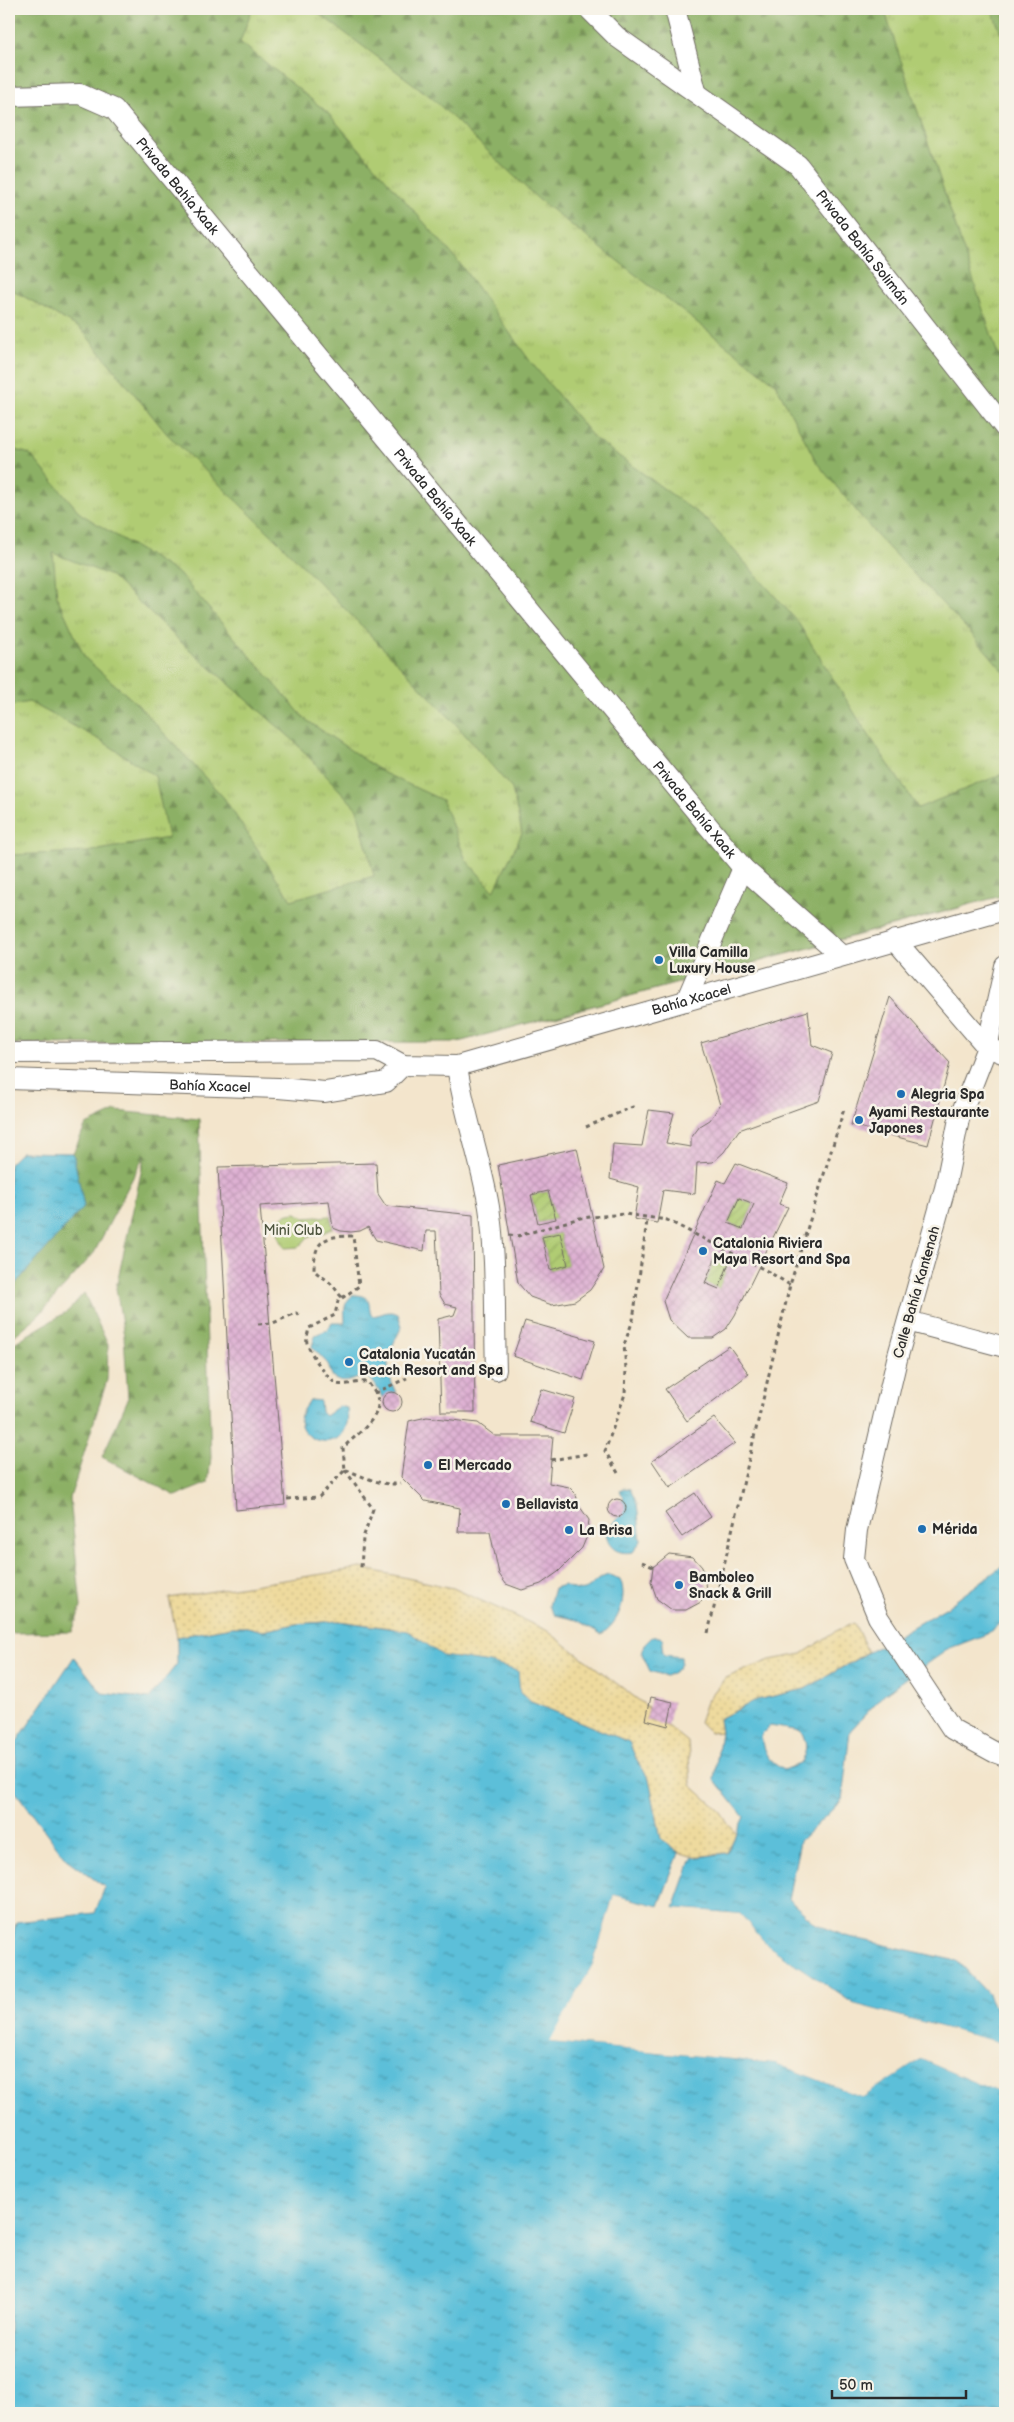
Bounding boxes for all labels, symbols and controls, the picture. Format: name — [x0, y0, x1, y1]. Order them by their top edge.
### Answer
street label: Privada Bahía Xaak — [132, 134, 223, 238]
street label: Privada Bahía Solimán — [812, 187, 913, 308]
street label: Privada Bahía Xaak — [390, 445, 480, 549]
street label: Privada Bahía Xaak — [649, 758, 739, 862]
place label: Villa Camilla Luxury House — [669, 944, 755, 977]
marker: Villa Camilla Luxury House — [653, 954, 665, 966]
street label: Bahía Xcacel — [650, 980, 733, 1019]
street label: Bahía Xcacel — [169, 1076, 251, 1096]
place label: Alegria Spa — [910, 1086, 984, 1103]
marker: Alegria Spa — [895, 1088, 907, 1100]
place label: Ayami Restaurante Japones — [868, 1104, 989, 1137]
marker: Ayami Restaurante Japones — [853, 1114, 865, 1126]
park label: Mini Club — [263, 1222, 323, 1239]
street label: Calle Bahía Kantenah — [889, 1224, 944, 1360]
place label: Catalonia Riviera Maya Resort and Spa — [713, 1235, 850, 1268]
marker: Catalonia Riviera Maya Resort and Spa — [697, 1245, 709, 1257]
place label: Catalonia Yucatán Beach Resort and Spa — [359, 1346, 503, 1379]
marker: Catalonia Yucatán Beach Resort and Spa — [343, 1356, 355, 1368]
place label: El Mercado — [438, 1457, 512, 1474]
marker: El Mercado — [422, 1459, 434, 1471]
place label: Bellavista — [516, 1496, 578, 1513]
marker: Bellavista — [500, 1498, 512, 1510]
place label: Mérida — [932, 1521, 978, 1538]
place label: La Brisa — [579, 1522, 632, 1539]
marker: Mérida — [916, 1523, 928, 1535]
marker: La Brisa — [563, 1524, 575, 1536]
place label: Bamboleo Snack & Grill — [689, 1569, 772, 1602]
marker: Bamboleo Snack & Grill — [673, 1579, 685, 1591]
scale bar — [832, 2367, 965, 2399]
text: 50 m — [839, 2376, 873, 2395]

